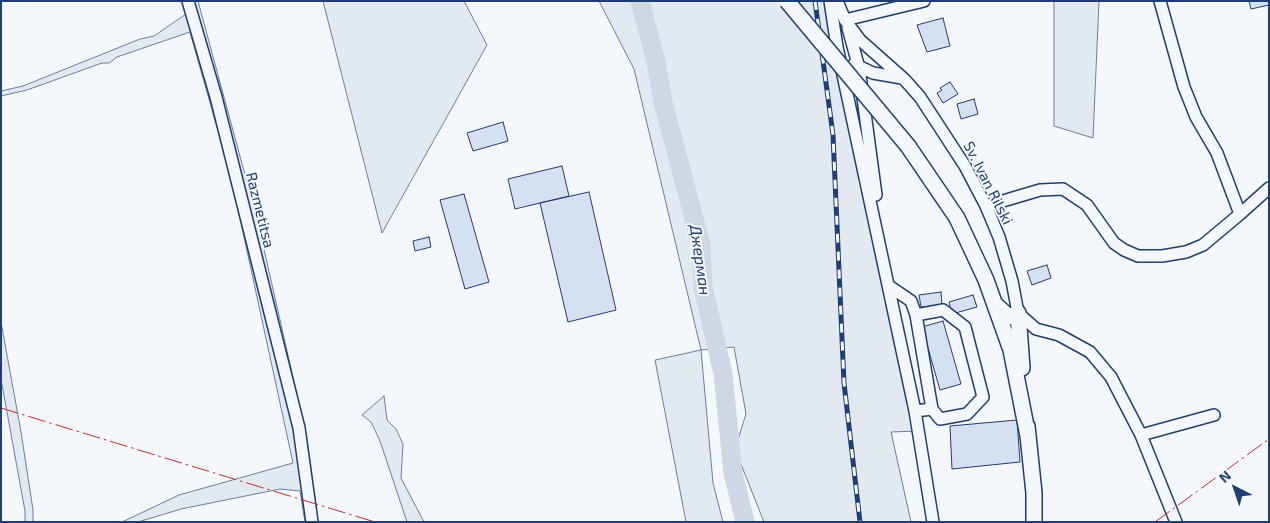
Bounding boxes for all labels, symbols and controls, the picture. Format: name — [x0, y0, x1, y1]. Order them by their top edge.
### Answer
street label: Sv. Ivan Rilski — [959, 138, 1017, 228]
street label: Razmetitsa — [242, 170, 278, 250]
water label: Джерман — [686, 223, 714, 297]
north arrow — [1210, 463, 1260, 513]
text: N — [1215, 467, 1234, 486]

